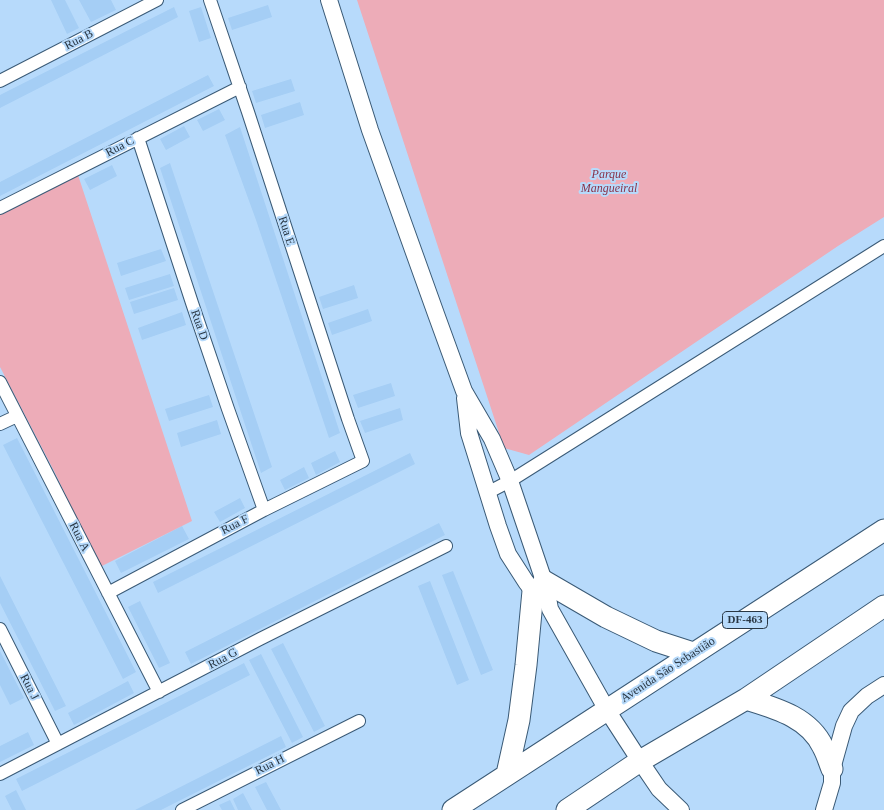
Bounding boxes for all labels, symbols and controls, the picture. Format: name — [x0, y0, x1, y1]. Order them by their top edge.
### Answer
street label: Rua B — [62, 27, 96, 53]
street label: Rua C — [103, 134, 137, 160]
park label: Parque Mangueiral — [581, 168, 637, 196]
street label: Rua E — [275, 215, 297, 247]
street label: Rua D — [187, 308, 211, 342]
street label: Rua F — [219, 512, 251, 538]
street label: Rua A — [66, 520, 92, 554]
road number: DF-463 — [722, 612, 768, 628]
street label: Avenida São Sebastião — [618, 634, 718, 706]
street label: Rua G — [206, 645, 240, 673]
street label: Rua J — [16, 672, 42, 702]
street label: Rua H — [253, 752, 287, 778]

